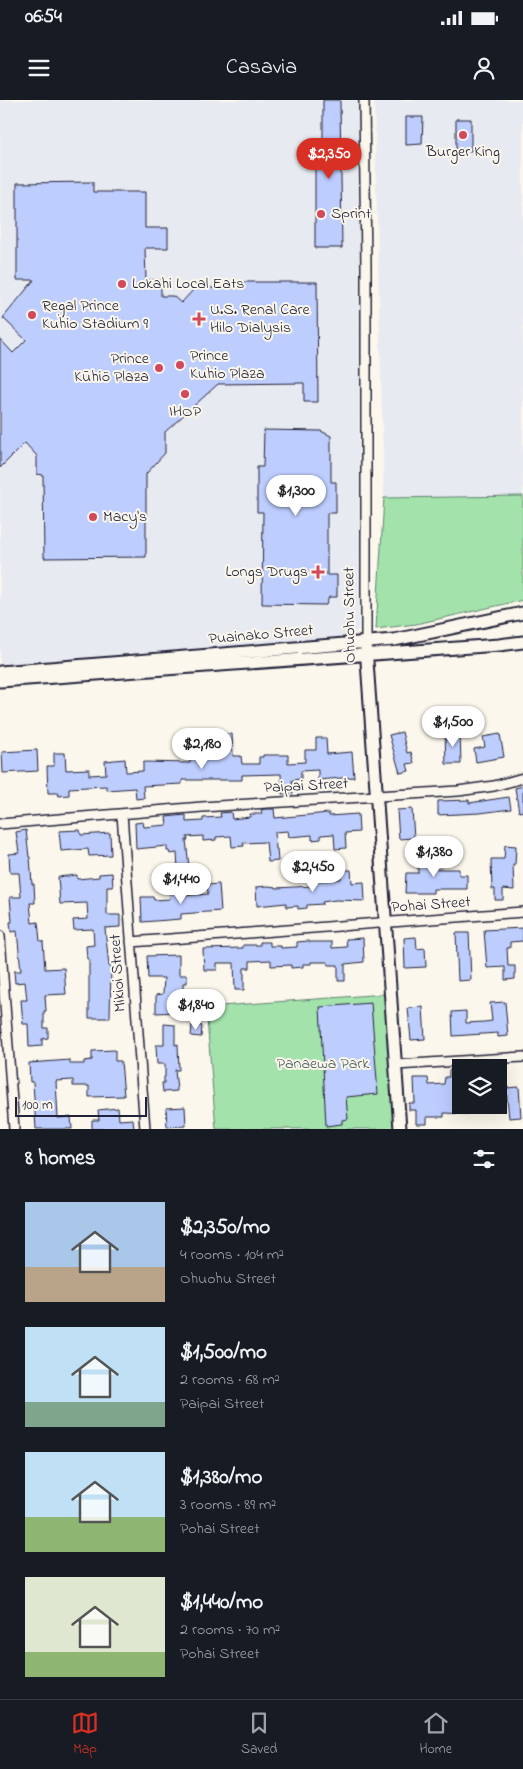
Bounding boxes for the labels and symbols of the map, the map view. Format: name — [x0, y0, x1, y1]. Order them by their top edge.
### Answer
marker: Burger King — [457, 129, 469, 141]
pin: $2,350 — [288, 138, 370, 180]
place label: Burger King — [425, 140, 500, 164]
place label: Sprint — [331, 202, 372, 226]
marker: Sprint — [315, 208, 327, 220]
place label: Lokahi Local Eats — [132, 272, 244, 296]
marker: Lokahi Local Eats — [116, 278, 128, 290]
place label: Regal Prince Kuhio Stadium 9 — [42, 294, 148, 336]
place label: U.S. Renal Care Hilo Dialysis — [210, 298, 311, 340]
marker: Regal Prince Kuhio Stadium 9 — [26, 309, 38, 321]
marker: U.S. Renal Care Hilo Dialysis — [192, 312, 206, 326]
place label: Prince Kuhio Plaza — [190, 344, 265, 386]
place label: Prince Kūhiō Plaza — [74, 347, 150, 389]
marker: Prince Kuhio Plaza — [174, 359, 186, 371]
marker: Prince Kūhiō Plaza — [153, 362, 165, 374]
marker: IHOP — [179, 388, 191, 400]
place label: IHOP — [169, 400, 202, 424]
pin: $1,300 — [255, 474, 337, 517]
place label: Macy's — [103, 505, 147, 529]
marker: Macy's — [87, 511, 99, 523]
place label: Longs Drugs — [225, 560, 308, 584]
marker: Longs Drugs — [312, 566, 324, 578]
street label: Ohuohu Street — [337, 566, 363, 663]
street label: Puainako Street — [208, 618, 315, 652]
pin: $1,500 — [412, 706, 494, 748]
pin: $2,180 — [161, 728, 243, 770]
street label: Paipai Street — [263, 772, 349, 800]
pin: $1,380 — [393, 836, 475, 878]
pin: $2,450 — [272, 850, 354, 893]
pin: $1,440 — [140, 862, 222, 905]
street label: Pohai Street — [390, 890, 472, 920]
street label: Mikioi Street — [103, 933, 133, 1013]
pin: $1,840 — [155, 988, 237, 1031]
park label: Panaewa Park — [277, 1052, 370, 1076]
scale bar — [15, 1094, 148, 1117]

